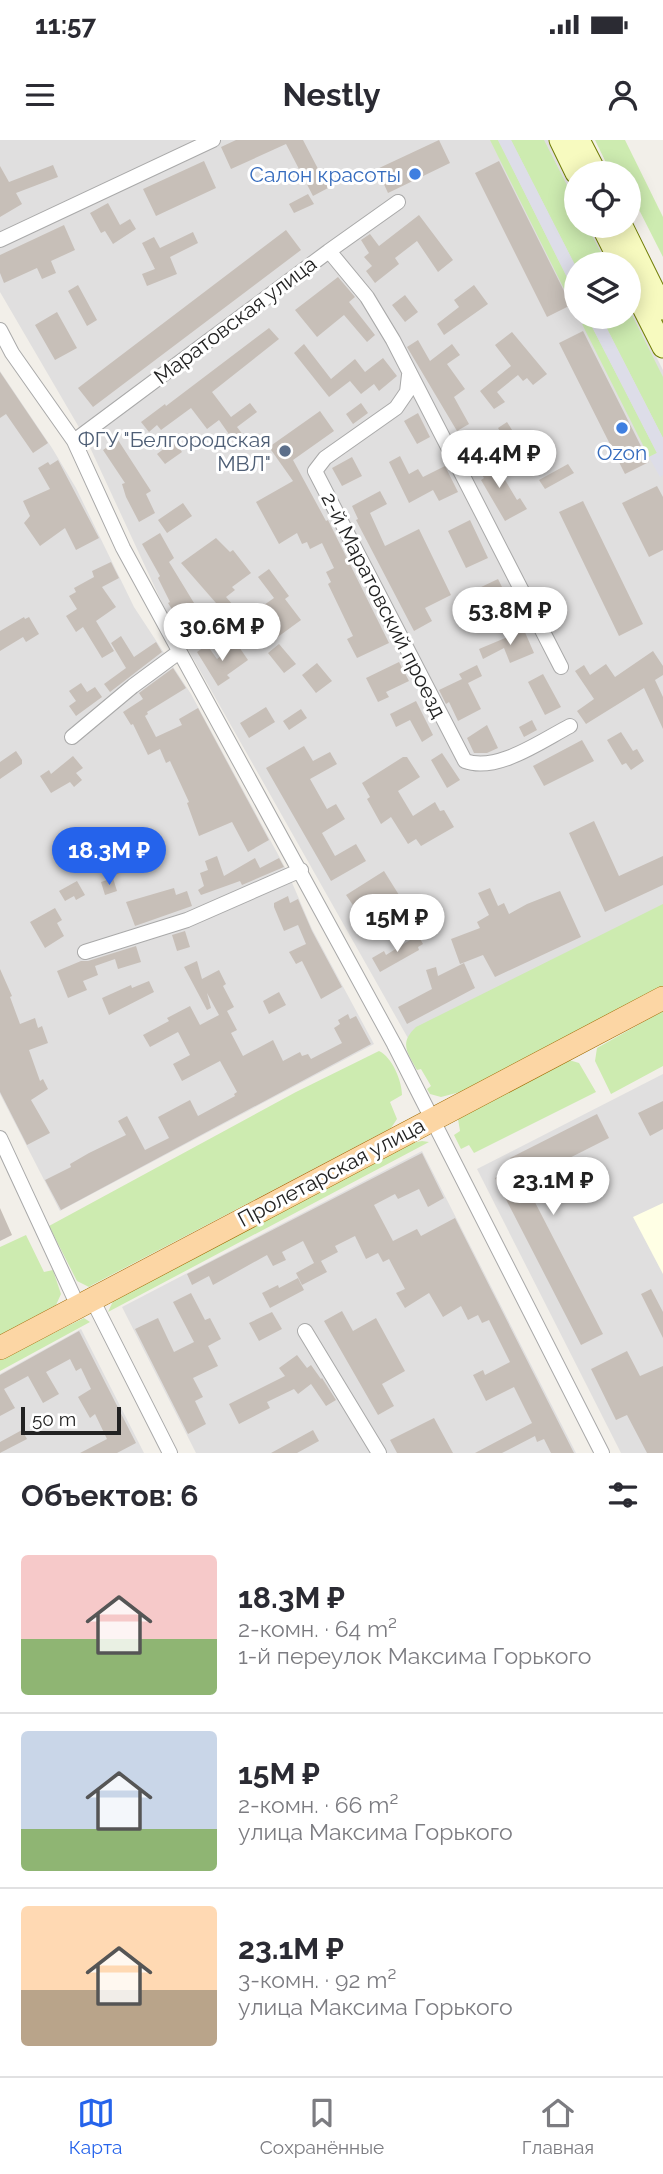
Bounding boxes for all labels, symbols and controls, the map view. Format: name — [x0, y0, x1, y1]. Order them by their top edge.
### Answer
text: 11:57 — [35, 10, 96, 40]
icon: menu — [21, 76, 59, 114]
text: Nestly — [282, 76, 381, 113]
icon: person — [604, 76, 642, 114]
map controls — [564, 161, 641, 329]
button: locate — [564, 161, 641, 238]
place label: Салон красоты — [250, 162, 401, 187]
marker: Салон красоты — [407, 166, 423, 182]
street label: Маратовская улица — [149, 251, 321, 389]
button: layers — [564, 252, 641, 329]
marker: Ozon — [614, 420, 630, 436]
place label: ФГУ "Белгородская МВЛ" — [78, 427, 271, 476]
pin: 44.4M ₽ — [434, 430, 564, 490]
text: 44.4M ₽ — [457, 439, 541, 466]
place label: Ozon — [597, 440, 647, 465]
marker: ФГУ "Белгородская МВЛ" — [277, 443, 293, 459]
street label: 2-й Маратовский проезд — [316, 488, 452, 722]
pin: 53.8M ₽ — [445, 588, 575, 647]
text: 53.8M ₽ — [468, 596, 552, 623]
pin: 30.6M ₽ — [157, 603, 287, 663]
text: 30.6M ₽ — [180, 612, 264, 639]
pin: 18.3M ₽ — [44, 828, 174, 887]
text: 18.3M ₽ — [68, 836, 150, 863]
pin: 15M ₽ — [348, 894, 446, 954]
text: 15M ₽ — [366, 903, 428, 930]
street label: Пролетарская улица — [233, 1112, 429, 1232]
pin: 23.1M ₽ — [488, 1158, 618, 1217]
text: 23.1M ₽ — [512, 1166, 594, 1193]
scale bar — [21, 1404, 121, 1436]
text: 50 m — [32, 1408, 76, 1430]
icon: filters — [604, 1476, 642, 1514]
text: Объектов: 6 — [21, 1478, 198, 1513]
text: 18.3M ₽ — [238, 1580, 345, 1615]
icon: home — [77, 1583, 161, 1667]
text: 2-комн. · 64 m² — [238, 1615, 397, 1642]
text: 1-й переулок Максима Горького — [238, 1642, 592, 1669]
text: 15M ₽ — [238, 1756, 320, 1791]
icon: home — [77, 1759, 161, 1843]
text: 2-комн. · 66 m² — [238, 1791, 398, 1818]
text: улица Максима Горького — [238, 1818, 513, 1845]
text: 23.1M ₽ — [238, 1931, 344, 1966]
icon: home — [77, 1934, 161, 2018]
text: 3-комн. · 92 m² — [238, 1966, 396, 1993]
text: улица Максима Горького — [238, 1993, 513, 2020]
tab: Карта — [69, 2094, 122, 2158]
tab: Сохранённые — [260, 2094, 384, 2158]
tab: Главная — [522, 2094, 594, 2158]

